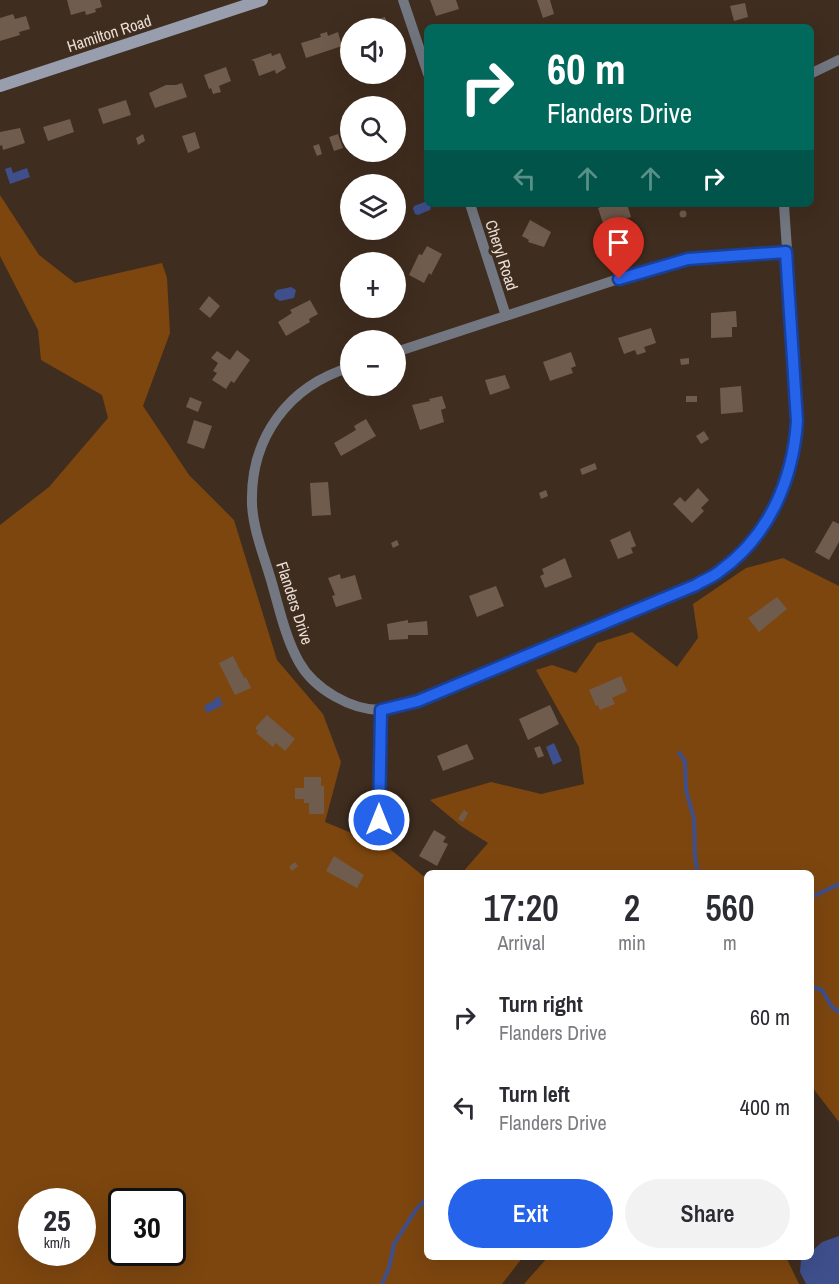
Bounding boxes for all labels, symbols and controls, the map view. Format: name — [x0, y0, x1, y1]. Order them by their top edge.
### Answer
street label: Hamilton Road — [64, 9, 154, 57]
map controls — [340, 18, 406, 396]
button: sound — [340, 18, 406, 84]
text: 60 m — [547, 41, 626, 97]
icon: right — [448, 48, 526, 126]
text: Flanders Drive — [547, 95, 692, 131]
button: search — [340, 96, 406, 162]
icon: left — [508, 162, 541, 195]
icon: ahead — [571, 162, 604, 195]
icon: ahead — [634, 162, 667, 195]
icon: right — [697, 162, 730, 195]
button: layers — [340, 174, 406, 240]
street label: Cheryl Road — [480, 217, 524, 293]
pin — [593, 217, 644, 279]
icon: arrive — [602, 226, 635, 259]
button: + — [340, 252, 406, 318]
button: − — [340, 330, 406, 396]
street label: Flanders Drive — [271, 559, 319, 647]
position arrow — [347, 788, 411, 852]
text: 17:20 — [484, 884, 559, 932]
text: 2 — [624, 884, 640, 932]
text: 560 — [705, 884, 754, 932]
text: Arrival — [497, 929, 545, 956]
text: min — [618, 929, 646, 956]
text: m — [723, 929, 737, 956]
text: Turn right — [499, 989, 583, 1019]
icon: right — [448, 1001, 481, 1034]
text: 60 m — [750, 1002, 790, 1032]
text: Flanders Drive — [499, 1019, 607, 1046]
text: Turn left — [499, 1079, 570, 1109]
icon: left — [448, 1091, 481, 1124]
text: 400 m — [740, 1092, 790, 1122]
text: Flanders Drive — [499, 1109, 607, 1136]
button: Exit — [448, 1179, 613, 1248]
button: Share — [625, 1179, 790, 1248]
speed limit sign: 30 — [108, 1188, 186, 1266]
text: 25 — [43, 1200, 71, 1240]
text: km/h — [44, 1232, 70, 1253]

